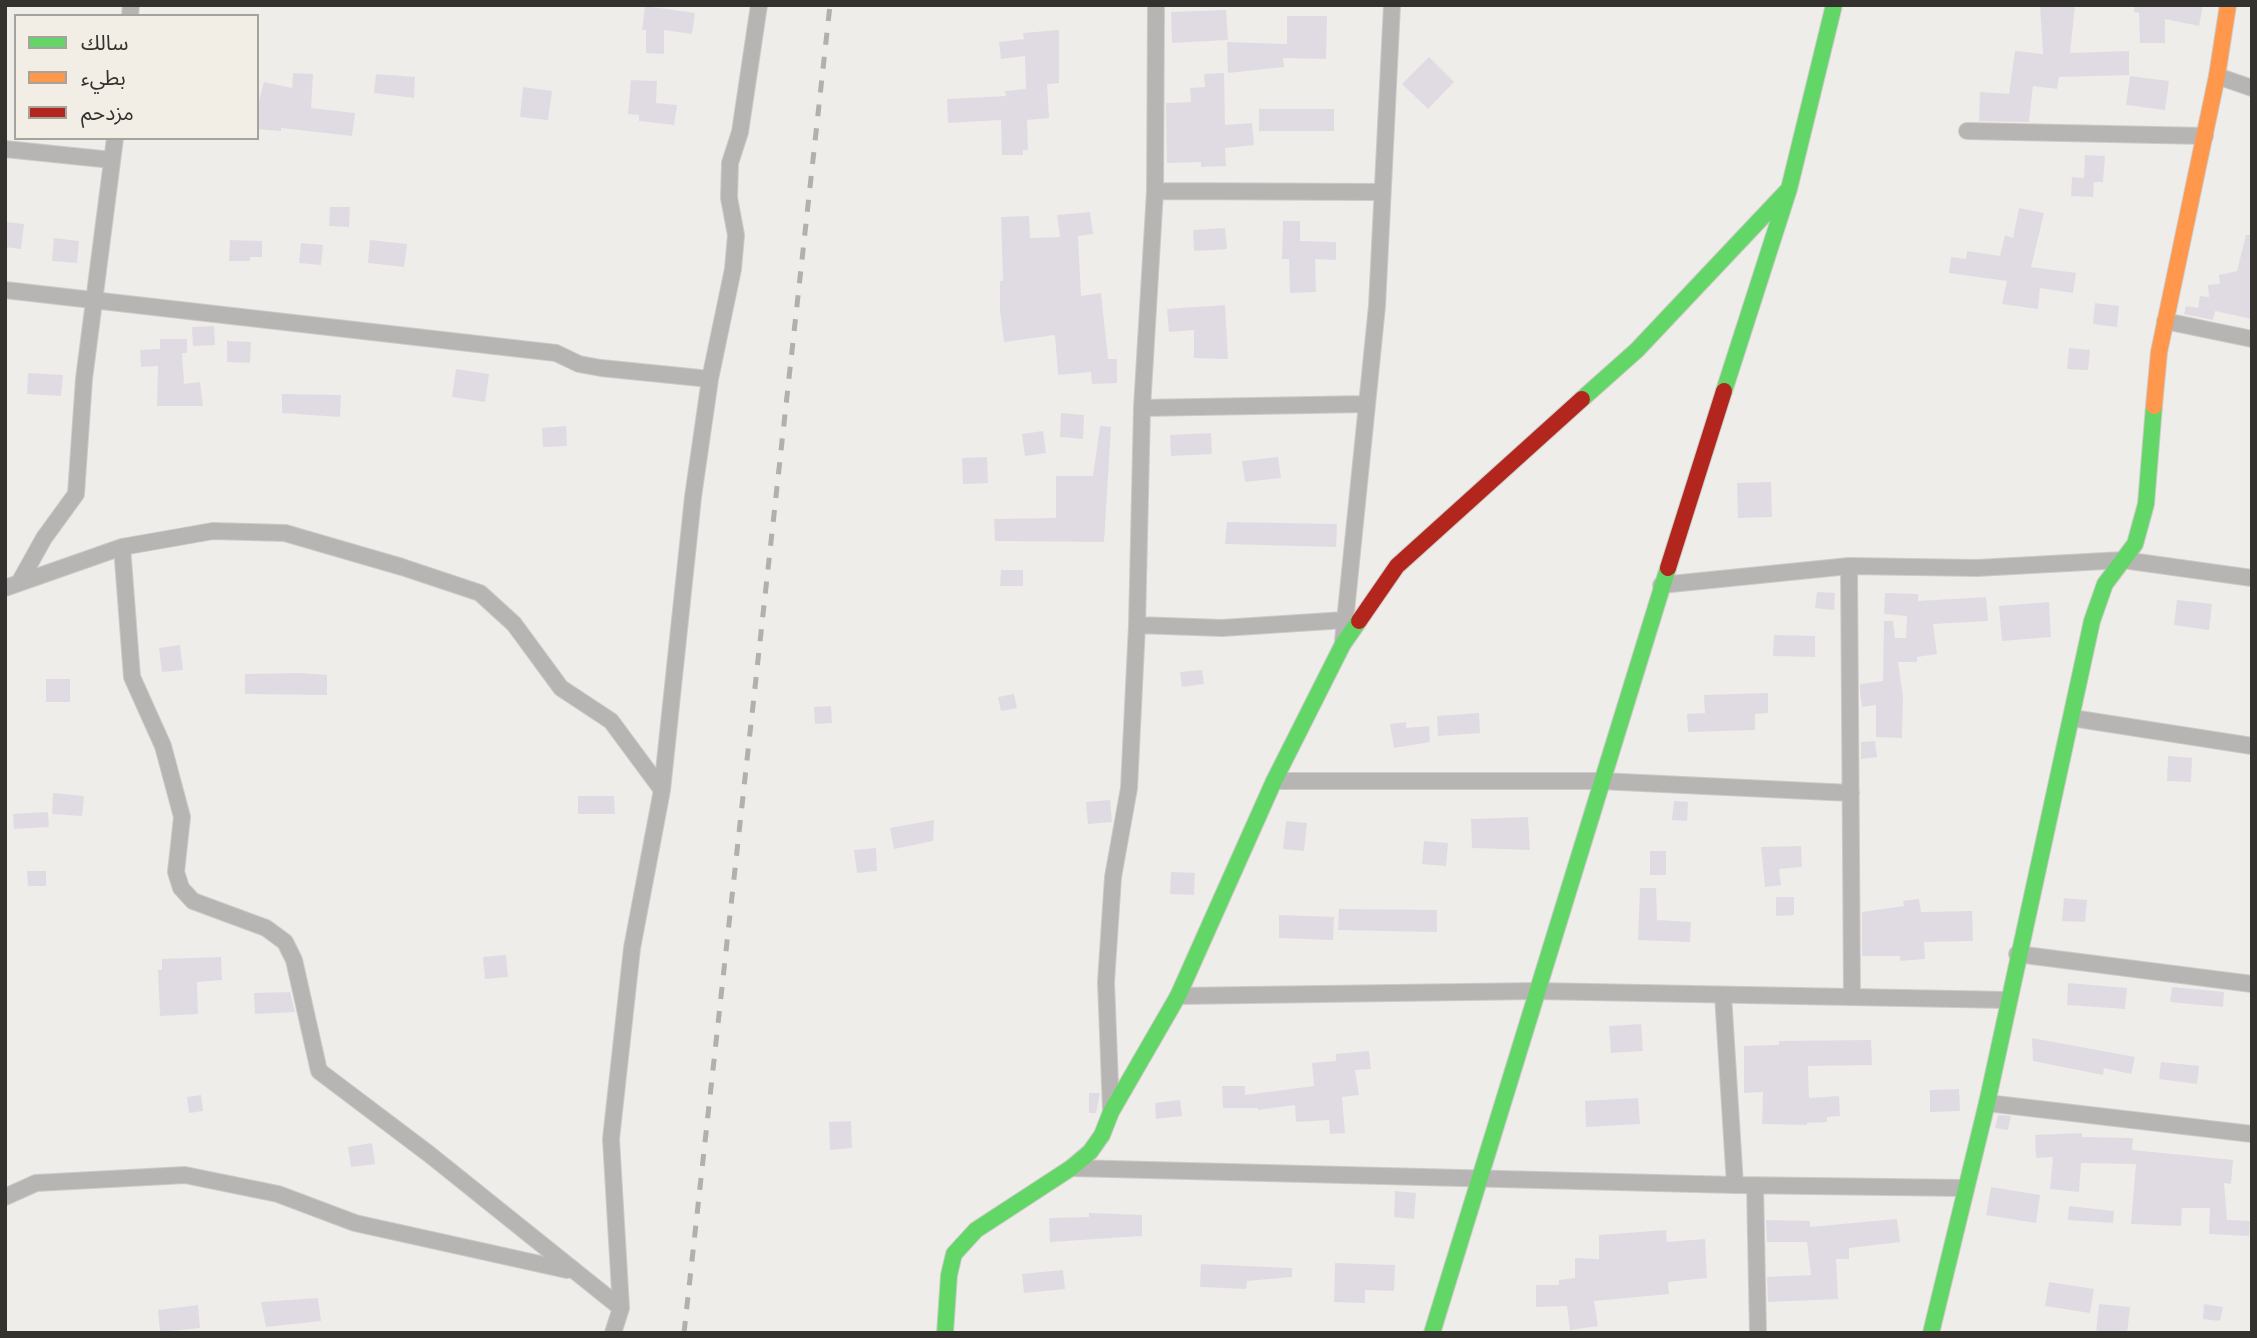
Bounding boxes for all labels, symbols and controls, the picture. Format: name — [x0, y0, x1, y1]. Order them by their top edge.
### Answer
legend — [14, 14, 259, 140]
text: سالك — [81, 31, 128, 54]
text: بطيء — [81, 66, 126, 89]
text: مزدحم — [81, 101, 134, 124]

